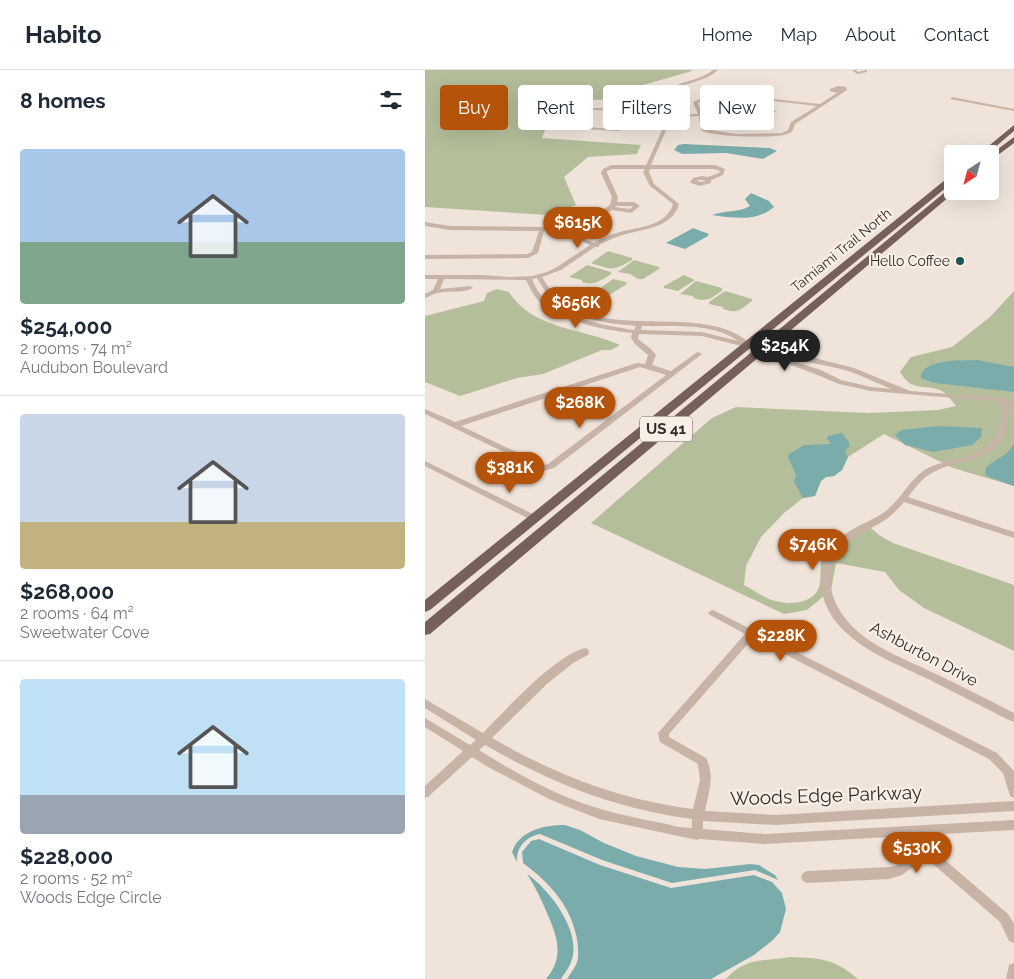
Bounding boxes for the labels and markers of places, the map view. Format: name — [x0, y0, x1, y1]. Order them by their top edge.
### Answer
pin: $615K — [543, 206, 613, 249]
place label: Hello Coffee — [870, 253, 950, 269]
marker: Hello Coffee — [954, 255, 966, 267]
pin: $656K — [541, 286, 611, 329]
pin: $254K — [750, 330, 820, 372]
pin: $268K — [545, 386, 615, 429]
pin: $381K — [475, 452, 545, 494]
pin: $746K — [778, 528, 848, 571]
pin: $228K — [746, 620, 816, 662]
pin: $530K — [882, 832, 952, 874]

